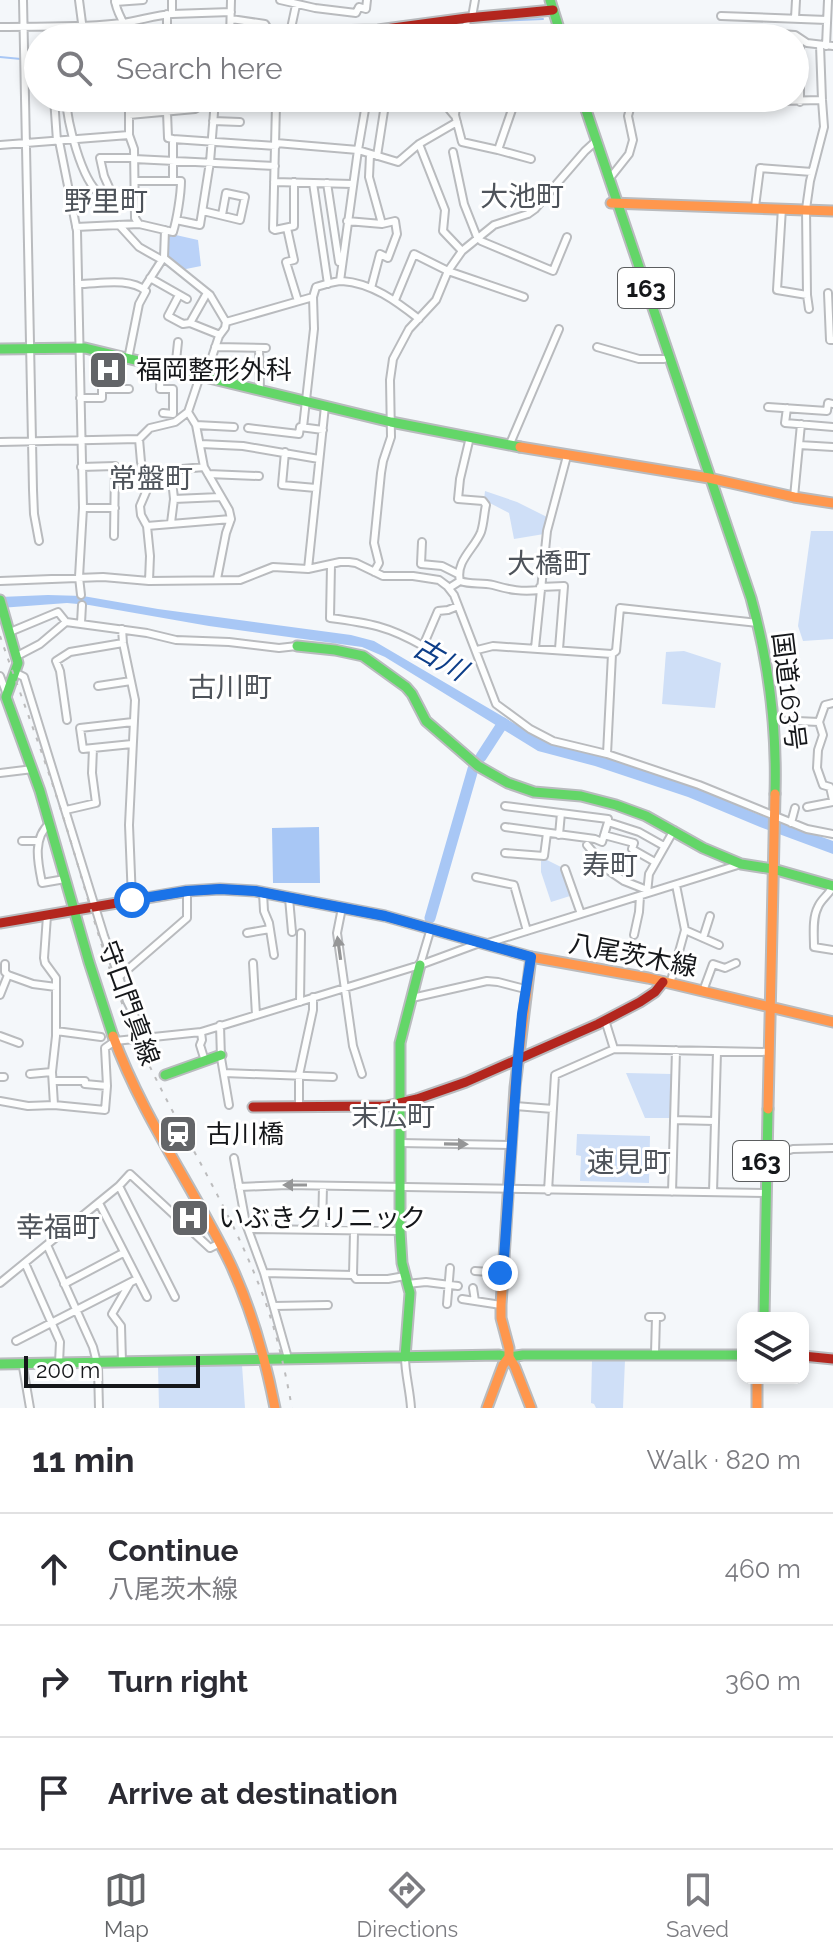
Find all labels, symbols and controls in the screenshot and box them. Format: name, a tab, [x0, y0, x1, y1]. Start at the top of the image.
search box	[24, 24, 809, 112]
icon: search	[52, 46, 96, 90]
text: Search here	[116, 51, 283, 86]
district label: 大池町	[480, 180, 564, 213]
district label: 野里町	[64, 185, 148, 218]
road number: 163	[618, 268, 674, 308]
hospital icon: 福岡整形外科	[87, 349, 129, 391]
place label: 福岡整形外科	[136, 355, 292, 385]
district label: 常盤町	[109, 462, 193, 495]
district label: 大橋町	[507, 547, 591, 580]
street label: 国道163号	[767, 630, 811, 752]
water label: 古川	[407, 631, 475, 689]
district label: 古川町	[188, 671, 272, 704]
district label: 寿町	[582, 849, 638, 882]
route start	[114, 882, 150, 918]
street label: 八尾茨木線	[566, 928, 700, 982]
one-way arrow	[332, 935, 345, 960]
street label: 守口門真線	[93, 937, 165, 1069]
district label: 末広町	[351, 1100, 435, 1133]
station icon: 古川橋	[157, 1113, 199, 1155]
place label: 古川橋	[206, 1119, 284, 1149]
one-way arrow	[444, 1138, 469, 1150]
road number: 163	[733, 1141, 789, 1181]
district label: 速見町	[587, 1146, 671, 1179]
one-way arrow	[282, 1179, 307, 1191]
hospital icon: いぶきクリニック	[169, 1197, 211, 1239]
place label: いぶきクリニック	[218, 1203, 426, 1233]
district label: 幸福町	[16, 1211, 100, 1244]
route end	[482, 1255, 518, 1291]
map controls	[737, 1312, 809, 1384]
button: layers	[737, 1312, 809, 1384]
scale bar	[24, 1352, 200, 1388]
text: 200 m	[36, 1357, 100, 1383]
text: 11 min	[32, 1440, 135, 1480]
text: Walk · 820 m	[647, 1445, 801, 1475]
text: Continue	[108, 1533, 239, 1568]
icon: ahead	[32, 1547, 76, 1591]
text: 460 m	[725, 1554, 801, 1584]
text: 八尾茨木線	[108, 1574, 238, 1604]
icon: right	[32, 1659, 76, 1703]
text: Turn right	[108, 1664, 248, 1699]
text: 360 m	[725, 1666, 801, 1696]
icon: arrive	[32, 1771, 76, 1815]
text: Arrive at destination	[108, 1776, 398, 1811]
tab: Map	[104, 1868, 149, 1942]
tab: Directions	[357, 1868, 458, 1942]
tab: Saved	[666, 1868, 729, 1942]

